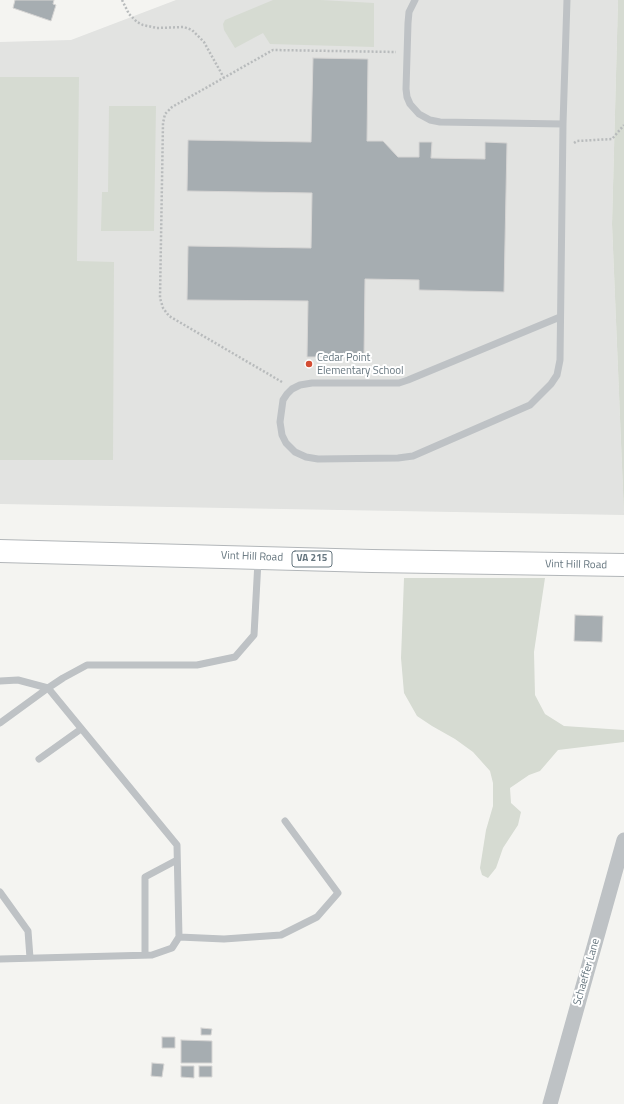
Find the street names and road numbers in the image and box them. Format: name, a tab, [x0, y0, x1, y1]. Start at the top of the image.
street label: Vint Hill Road	[221, 549, 283, 565]
road number: VA 215	[292, 551, 332, 567]
street label: Vint Hill Road	[545, 558, 607, 572]
street label: Schaeffer Lane	[571, 937, 603, 1007]

